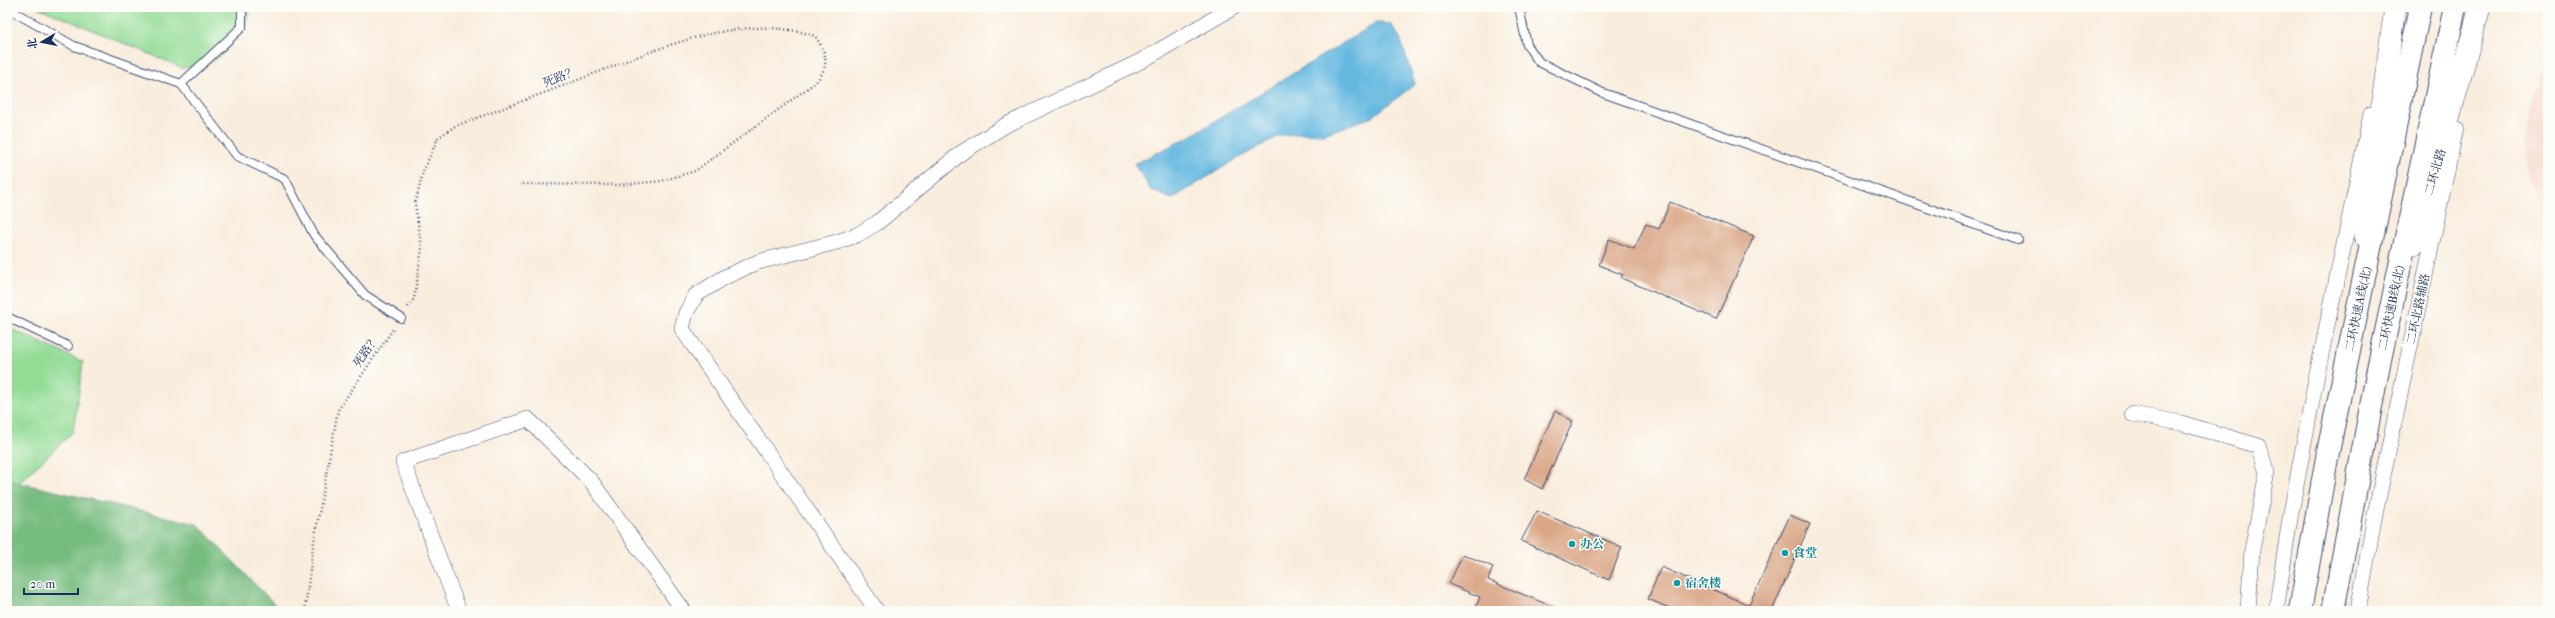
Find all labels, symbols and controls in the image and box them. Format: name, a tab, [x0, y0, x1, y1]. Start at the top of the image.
north arrow	[22, 22, 62, 62]
text: 北	[25, 37, 40, 50]
street label: 死路？	[541, 64, 579, 90]
street label: 二环北路	[2422, 147, 2448, 197]
street label: 二环快速B线(北)	[2375, 264, 2407, 352]
street label: 二环快速A线(北)	[2342, 265, 2374, 353]
street label: 二环北路辅路	[2404, 272, 2432, 346]
street label: 死路？	[350, 332, 382, 370]
place label: 办公	[1580, 537, 1604, 551]
marker: 办公	[1567, 539, 1577, 549]
place label: 食堂	[1793, 546, 1817, 560]
marker: 食堂	[1780, 548, 1790, 558]
scale bar	[24, 570, 78, 596]
place label: 宿舍楼	[1685, 576, 1721, 590]
text: 20 m	[30, 577, 55, 591]
marker: 宿舍楼	[1672, 578, 1682, 588]

